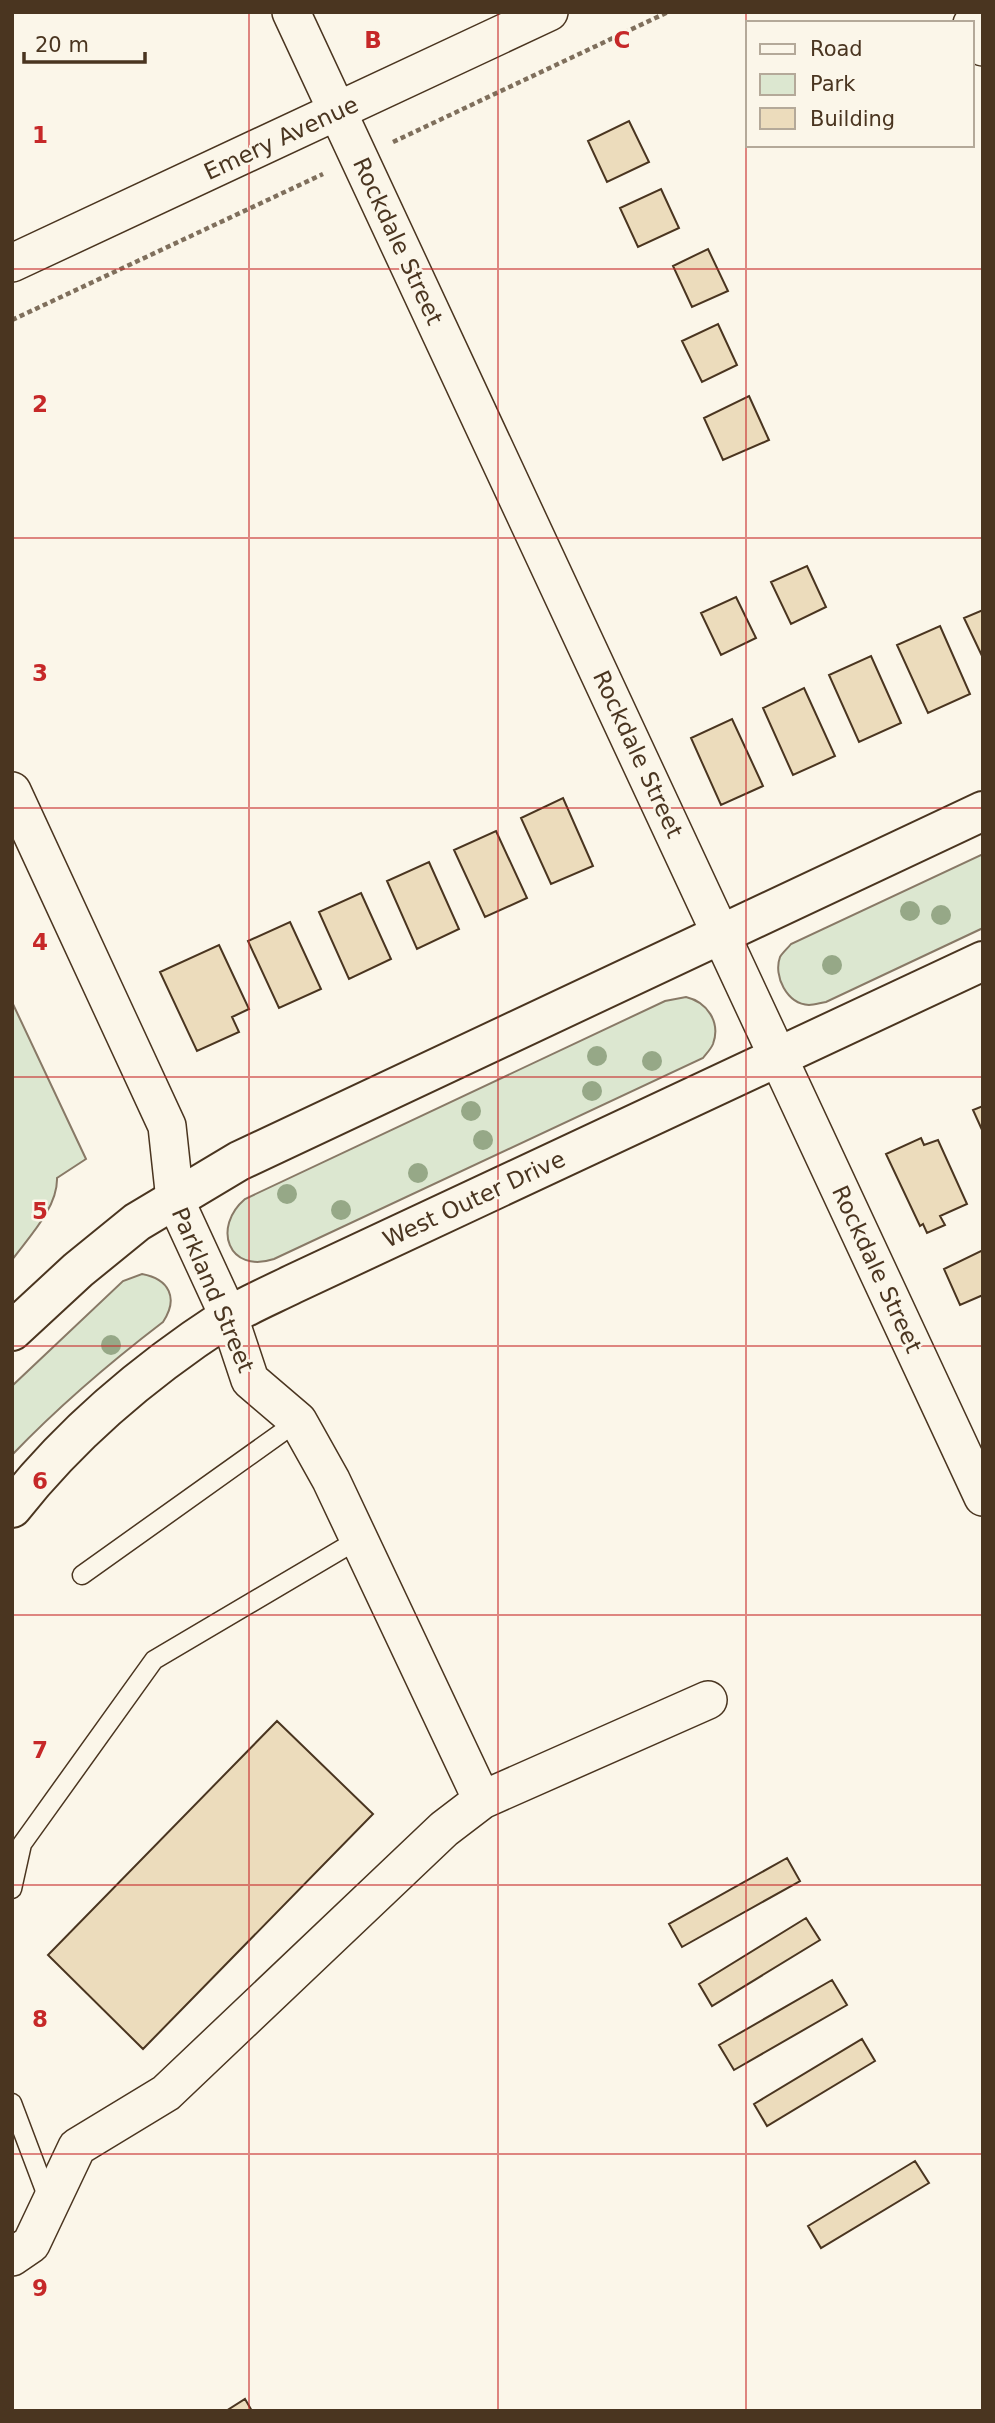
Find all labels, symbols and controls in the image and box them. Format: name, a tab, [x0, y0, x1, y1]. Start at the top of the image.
scale bar	[24, 21, 145, 65]
legend	[746, 21, 974, 147]
text: B	[364, 27, 382, 53]
text: C	[614, 27, 630, 53]
text: 20 m	[35, 33, 89, 57]
text: Road	[810, 37, 863, 61]
text: Park	[810, 72, 856, 96]
street label: Emery Avenue	[200, 91, 362, 185]
text: Building	[810, 107, 895, 131]
text: 1	[32, 122, 48, 148]
street label: Rockdale Street	[348, 153, 448, 329]
text: 2	[32, 391, 48, 417]
text: 3	[32, 660, 48, 686]
street label: Rockdale Street	[588, 666, 688, 842]
text: 4	[32, 929, 48, 955]
street label: West Outer Drive	[379, 1145, 569, 1253]
street label: Rockdale Street	[827, 1181, 927, 1357]
text: 5	[32, 1198, 48, 1224]
street label: Parkland Street	[167, 1204, 259, 1376]
text: 6	[32, 1468, 48, 1494]
text: 7	[32, 1737, 48, 1763]
text: 8	[32, 2006, 48, 2032]
text: 9	[32, 2275, 48, 2301]

